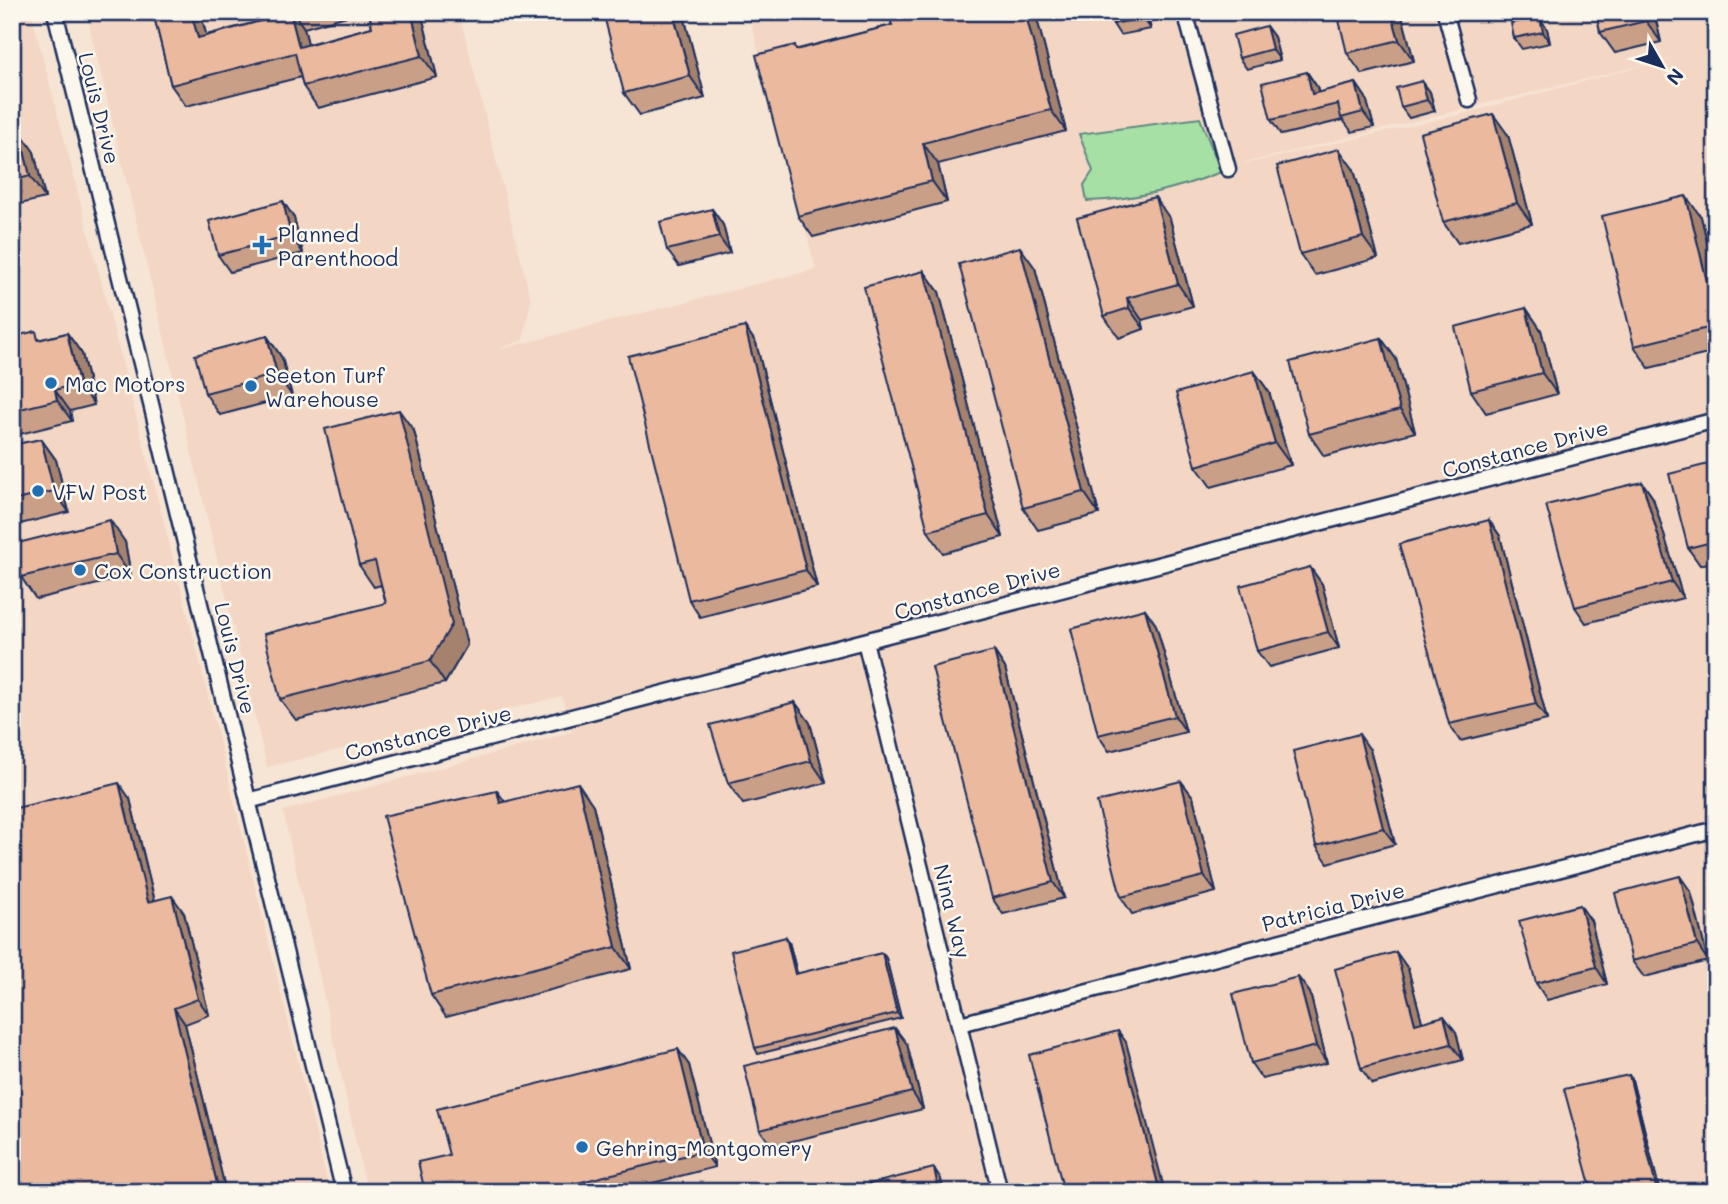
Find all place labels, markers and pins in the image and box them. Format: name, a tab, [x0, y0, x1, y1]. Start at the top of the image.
place label: Planned Parenthood	[278, 220, 398, 271]
marker: Planned Parenthood	[252, 235, 272, 255]
place label: Seeton Turf Warehouse	[265, 361, 386, 412]
place label: Mac Motors	[65, 370, 186, 397]
marker: Mac Motors	[43, 375, 59, 391]
marker: Seeton Turf Warehouse	[243, 378, 259, 394]
place label: VFW Post	[52, 478, 147, 505]
marker: VFW Post	[30, 483, 46, 499]
place label: Cox Construction	[94, 557, 272, 584]
marker: Cox Construction	[72, 562, 88, 578]
place label: Gehring-Montgomery	[596, 1134, 812, 1161]
marker: Gehring-Montgomery	[574, 1139, 590, 1155]

